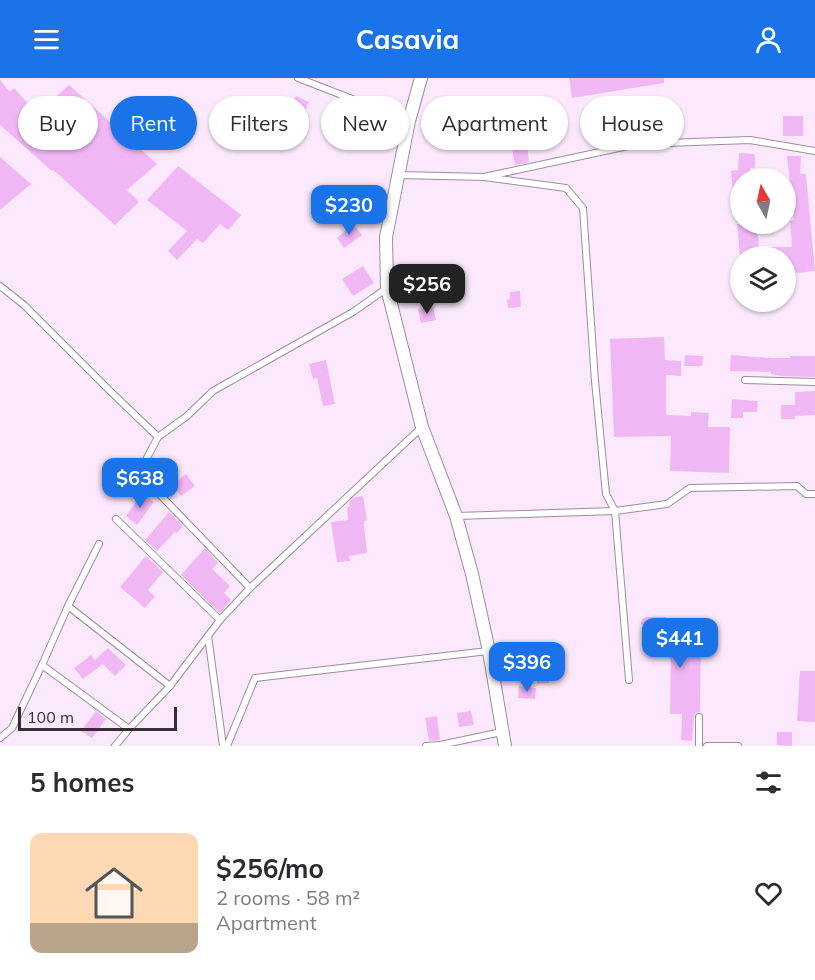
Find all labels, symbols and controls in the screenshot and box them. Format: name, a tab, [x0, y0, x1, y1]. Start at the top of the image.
text: Casavia	[356, 22, 459, 56]
icon: menu	[30, 23, 63, 56]
icon: person	[752, 23, 785, 56]
chip: Buy	[18, 96, 98, 150]
chip: Rent	[110, 96, 197, 150]
chip: Filters	[209, 96, 309, 150]
chip: New	[321, 96, 409, 150]
chip: Apartment	[421, 96, 568, 150]
chip: House	[580, 96, 684, 150]
north arrow	[730, 168, 796, 234]
map controls	[730, 168, 796, 312]
pin: $230	[313, 185, 385, 236]
text: $230	[325, 192, 373, 217]
button: layers	[730, 246, 796, 312]
pin: $256	[391, 264, 463, 315]
text: $256	[403, 271, 451, 296]
pin: $638	[104, 458, 176, 509]
text: $638	[116, 465, 164, 490]
pin: $441	[644, 618, 716, 669]
text: $441	[656, 625, 704, 650]
pin: $396	[491, 642, 563, 693]
text: $396	[503, 649, 551, 674]
scale bar	[18, 704, 177, 732]
text: 100 m	[27, 707, 74, 727]
text: 5 homes	[30, 766, 134, 799]
icon: filters	[752, 766, 785, 799]
text: $256/mo	[216, 852, 324, 885]
icon: home	[78, 857, 150, 929]
icon: heart	[752, 877, 785, 910]
text: 2 rooms · 58 m²	[216, 885, 360, 910]
text: Apartment	[216, 910, 317, 935]

